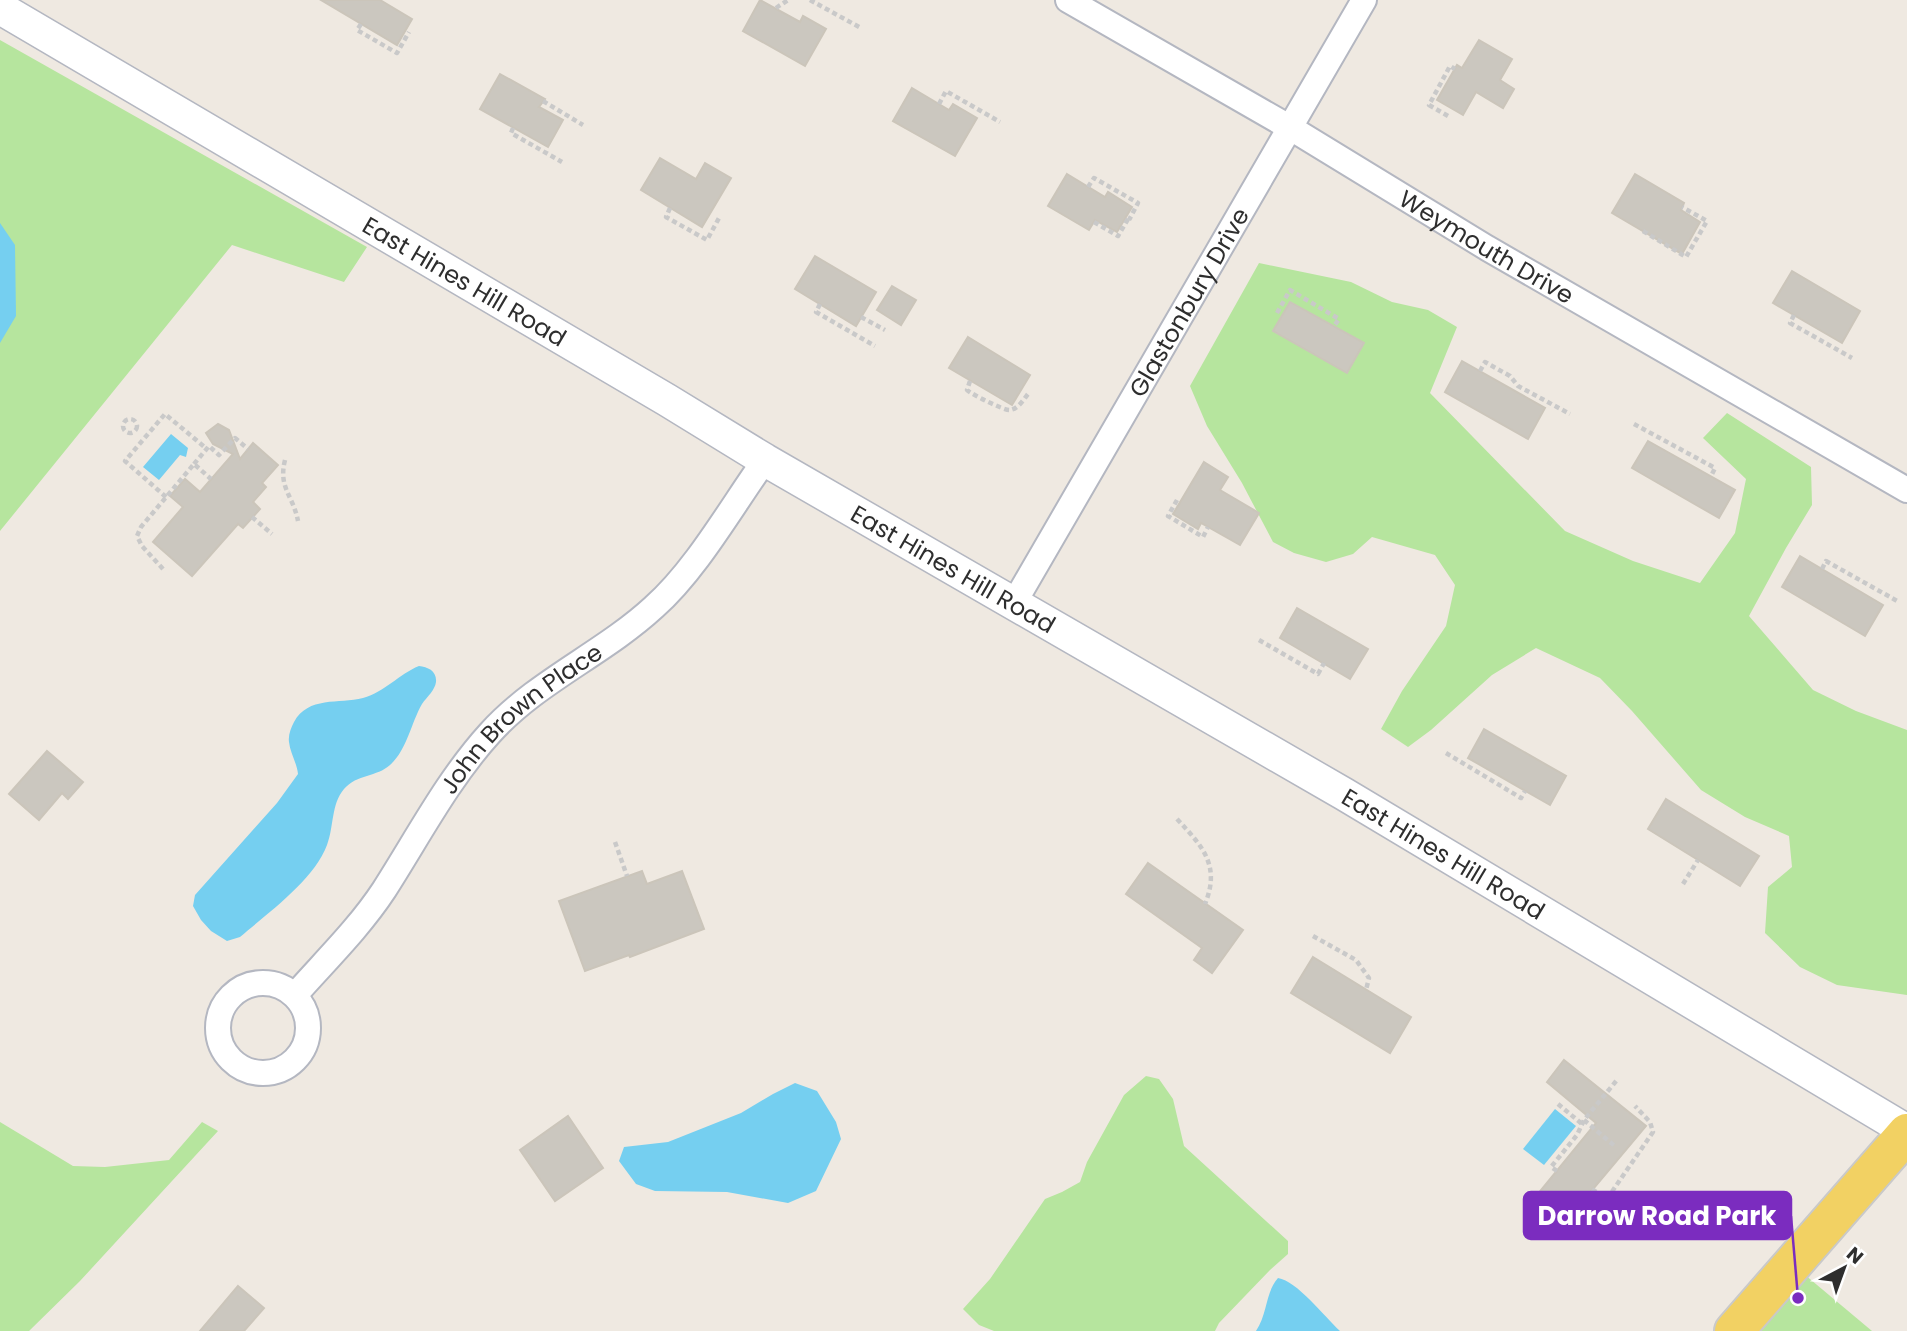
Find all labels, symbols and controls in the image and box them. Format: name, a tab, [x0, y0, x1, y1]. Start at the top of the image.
street label: Weymouth Drive	[1393, 182, 1580, 311]
street label: Glastonbury Drive	[1121, 201, 1257, 403]
street label: East Hines Hill Road	[357, 208, 573, 354]
street label: East Hines Hill Road	[845, 497, 1062, 641]
street label: John Brown Place	[432, 635, 608, 800]
street label: East Hines Hill Road	[1336, 780, 1551, 927]
callout: Darrow Road Park	[1524, 1192, 1791, 1239]
text: Darrow Road Park	[1538, 1198, 1776, 1234]
north arrow	[1809, 1233, 1879, 1303]
text: N	[1841, 1241, 1869, 1270]

